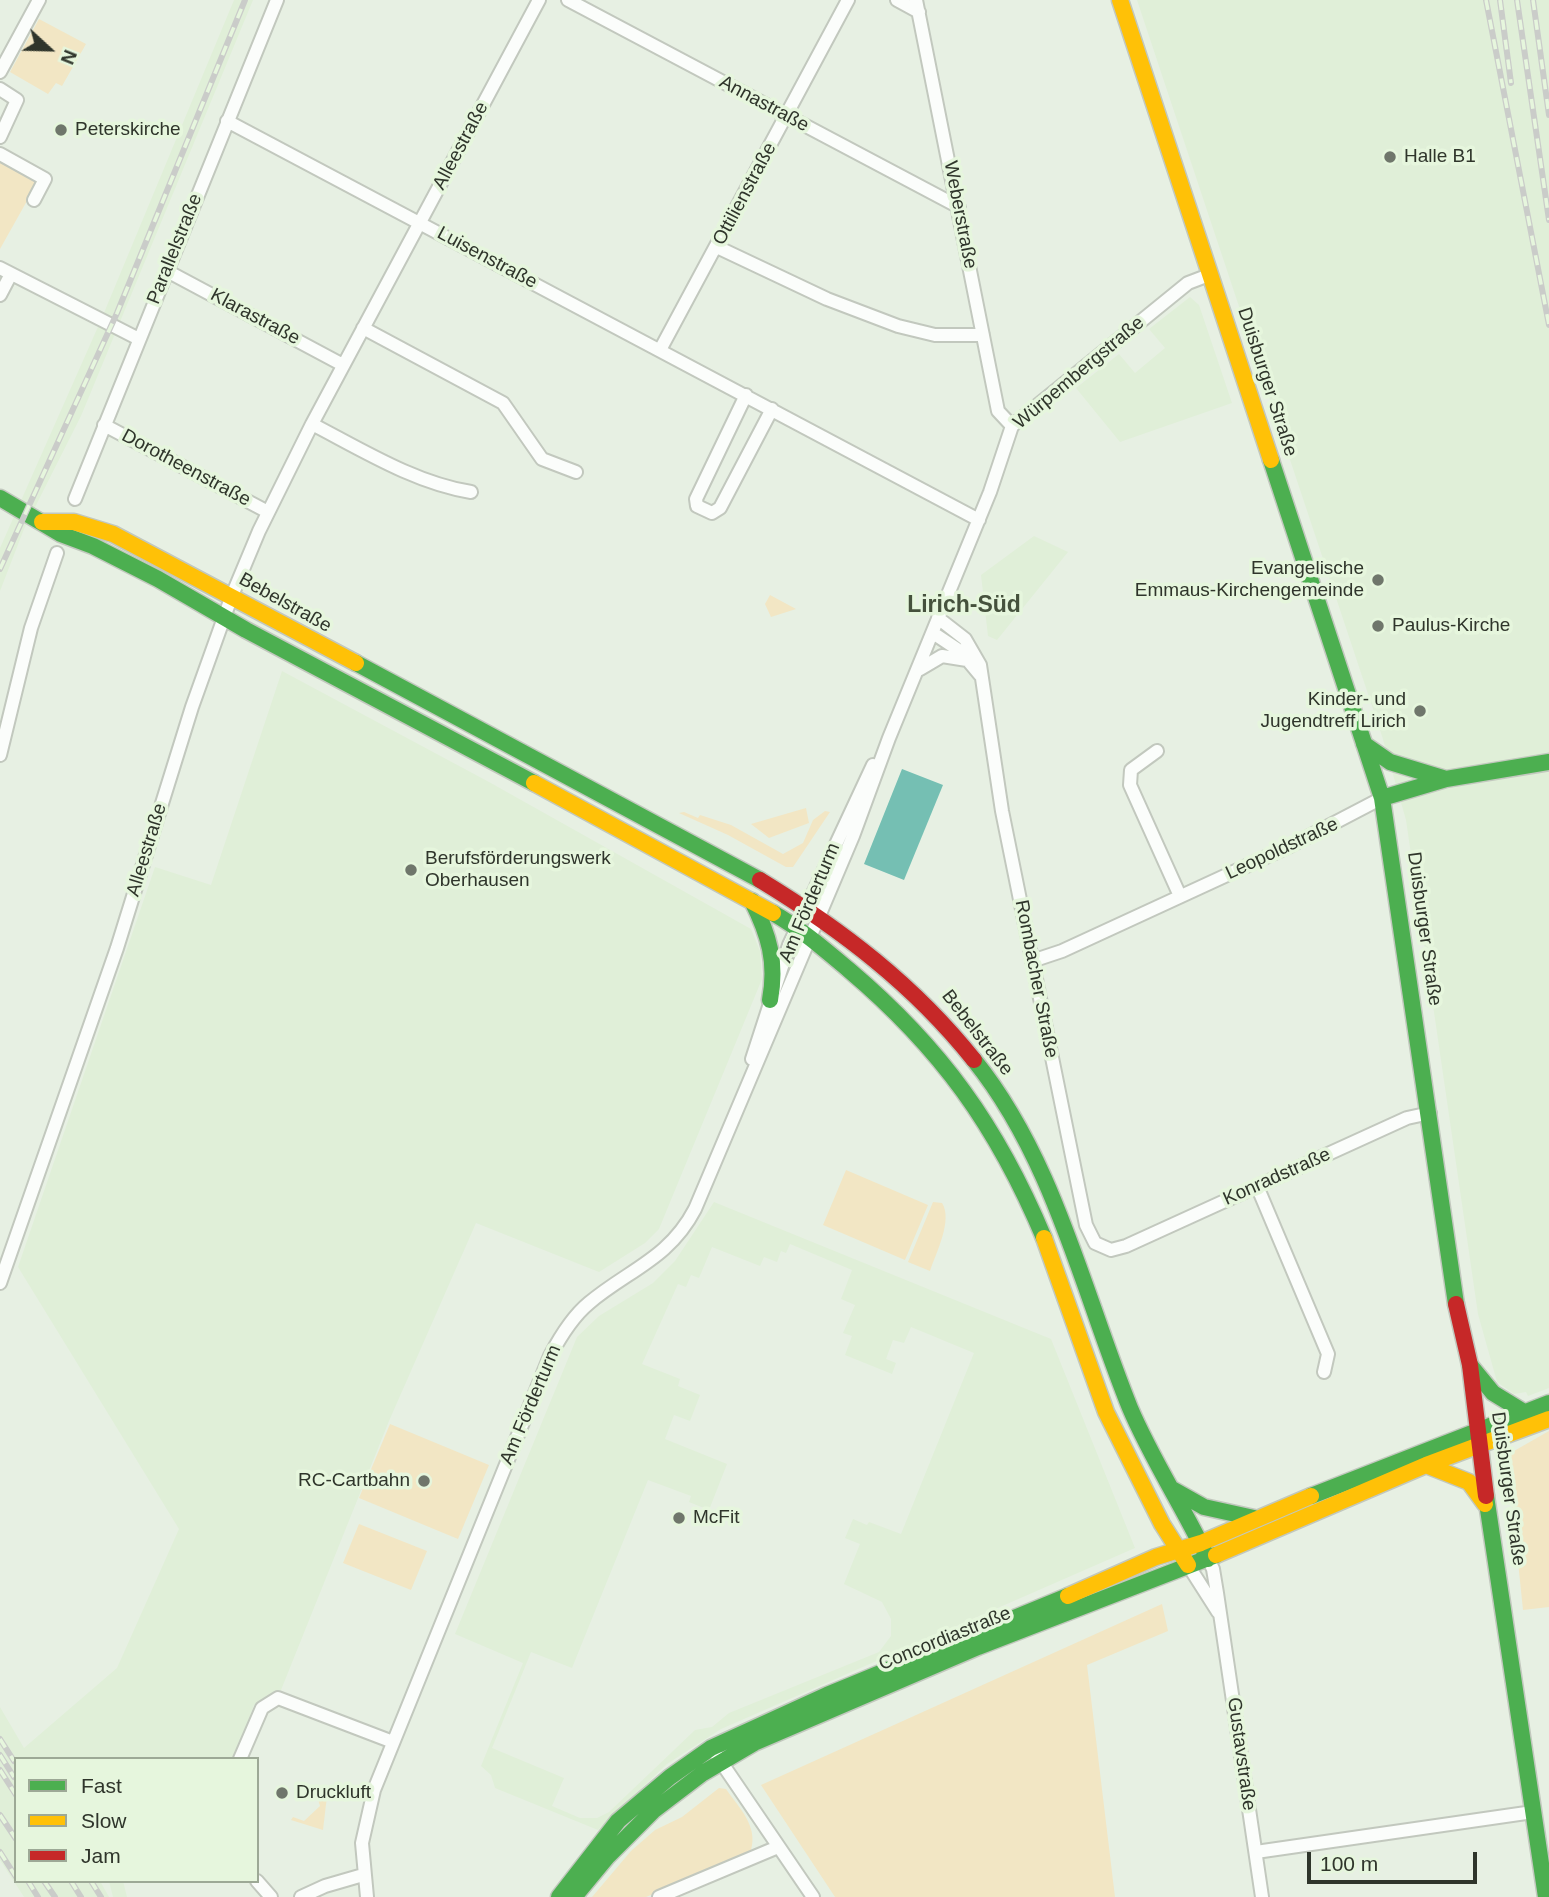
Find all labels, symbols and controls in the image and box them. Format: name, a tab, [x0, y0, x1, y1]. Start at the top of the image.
north arrow	[14, 14, 84, 84]
text: N	[57, 47, 81, 67]
street label: Annastraße	[715, 71, 813, 137]
street label: Alleestraße	[428, 98, 494, 194]
place label: Peterskirche	[75, 119, 181, 141]
marker: Peterskirche	[53, 122, 69, 138]
street label: Ottilienstraße	[708, 139, 782, 249]
place label: Halle B1	[1404, 146, 1476, 168]
marker: Halle B1	[1382, 149, 1398, 165]
street label: Weberstraße	[938, 159, 982, 271]
street label: Parallelstraße	[142, 190, 208, 308]
street label: Luisenstraße	[433, 222, 541, 294]
street label: Klarastraße	[206, 284, 304, 350]
street label: Duisburger Straße	[1232, 305, 1302, 459]
street label: Würpembergstraße	[1009, 312, 1149, 434]
street label: Dorotheenstraße	[118, 424, 254, 512]
place label: Evangelische Emmaus-Kirchengemeinde	[1135, 558, 1364, 602]
street label: Bebelstraße	[235, 568, 335, 638]
marker: Evangelische Emmaus-Kirchengemeinde	[1370, 572, 1386, 588]
district label: Lirich-Süd	[907, 592, 1021, 620]
place label: Paulus-Kirche	[1392, 615, 1510, 637]
marker: Paulus-Kirche	[1370, 618, 1386, 634]
place label: Kinder- und Jugendtreff Lirich	[1261, 689, 1406, 733]
marker: Kinder- und Jugendtreff Lirich	[1412, 703, 1428, 719]
street label: Alleestraße	[122, 801, 172, 899]
street label: Leopoldstraße	[1222, 813, 1342, 885]
street label: Am Förderturm	[775, 840, 845, 966]
place label: Berufsförderungswerk Oberhausen	[425, 848, 611, 892]
street label: Duisburger Straße	[1402, 851, 1446, 1007]
marker: Berufsförderungswerk Oberhausen	[403, 862, 419, 878]
street label: Rombacher Straße	[1009, 898, 1063, 1060]
street label: Bebelstraße	[936, 986, 1018, 1080]
street label: Konradstraße	[1220, 1143, 1334, 1211]
street label: Am Förderturm	[496, 1342, 566, 1468]
street label: Duisburger Straße	[1486, 1411, 1530, 1567]
place label: RC-Cartbahn	[298, 1470, 410, 1492]
marker: RC-Cartbahn	[416, 1473, 432, 1489]
place label: McFit	[693, 1507, 739, 1529]
marker: McFit	[671, 1510, 687, 1526]
street label: Concordiastraße	[876, 1602, 1014, 1676]
street label: Gustavstraße	[1222, 1696, 1260, 1812]
legend	[14, 1757, 259, 1883]
text: Fast	[81, 1774, 122, 1797]
place label: Druckluft	[296, 1782, 371, 1804]
marker: Druckluft	[274, 1785, 290, 1801]
text: Slow	[81, 1809, 127, 1832]
scale bar	[1311, 1838, 1481, 1882]
text: Jam	[81, 1844, 121, 1867]
text: 100 m	[1320, 1852, 1378, 1875]

